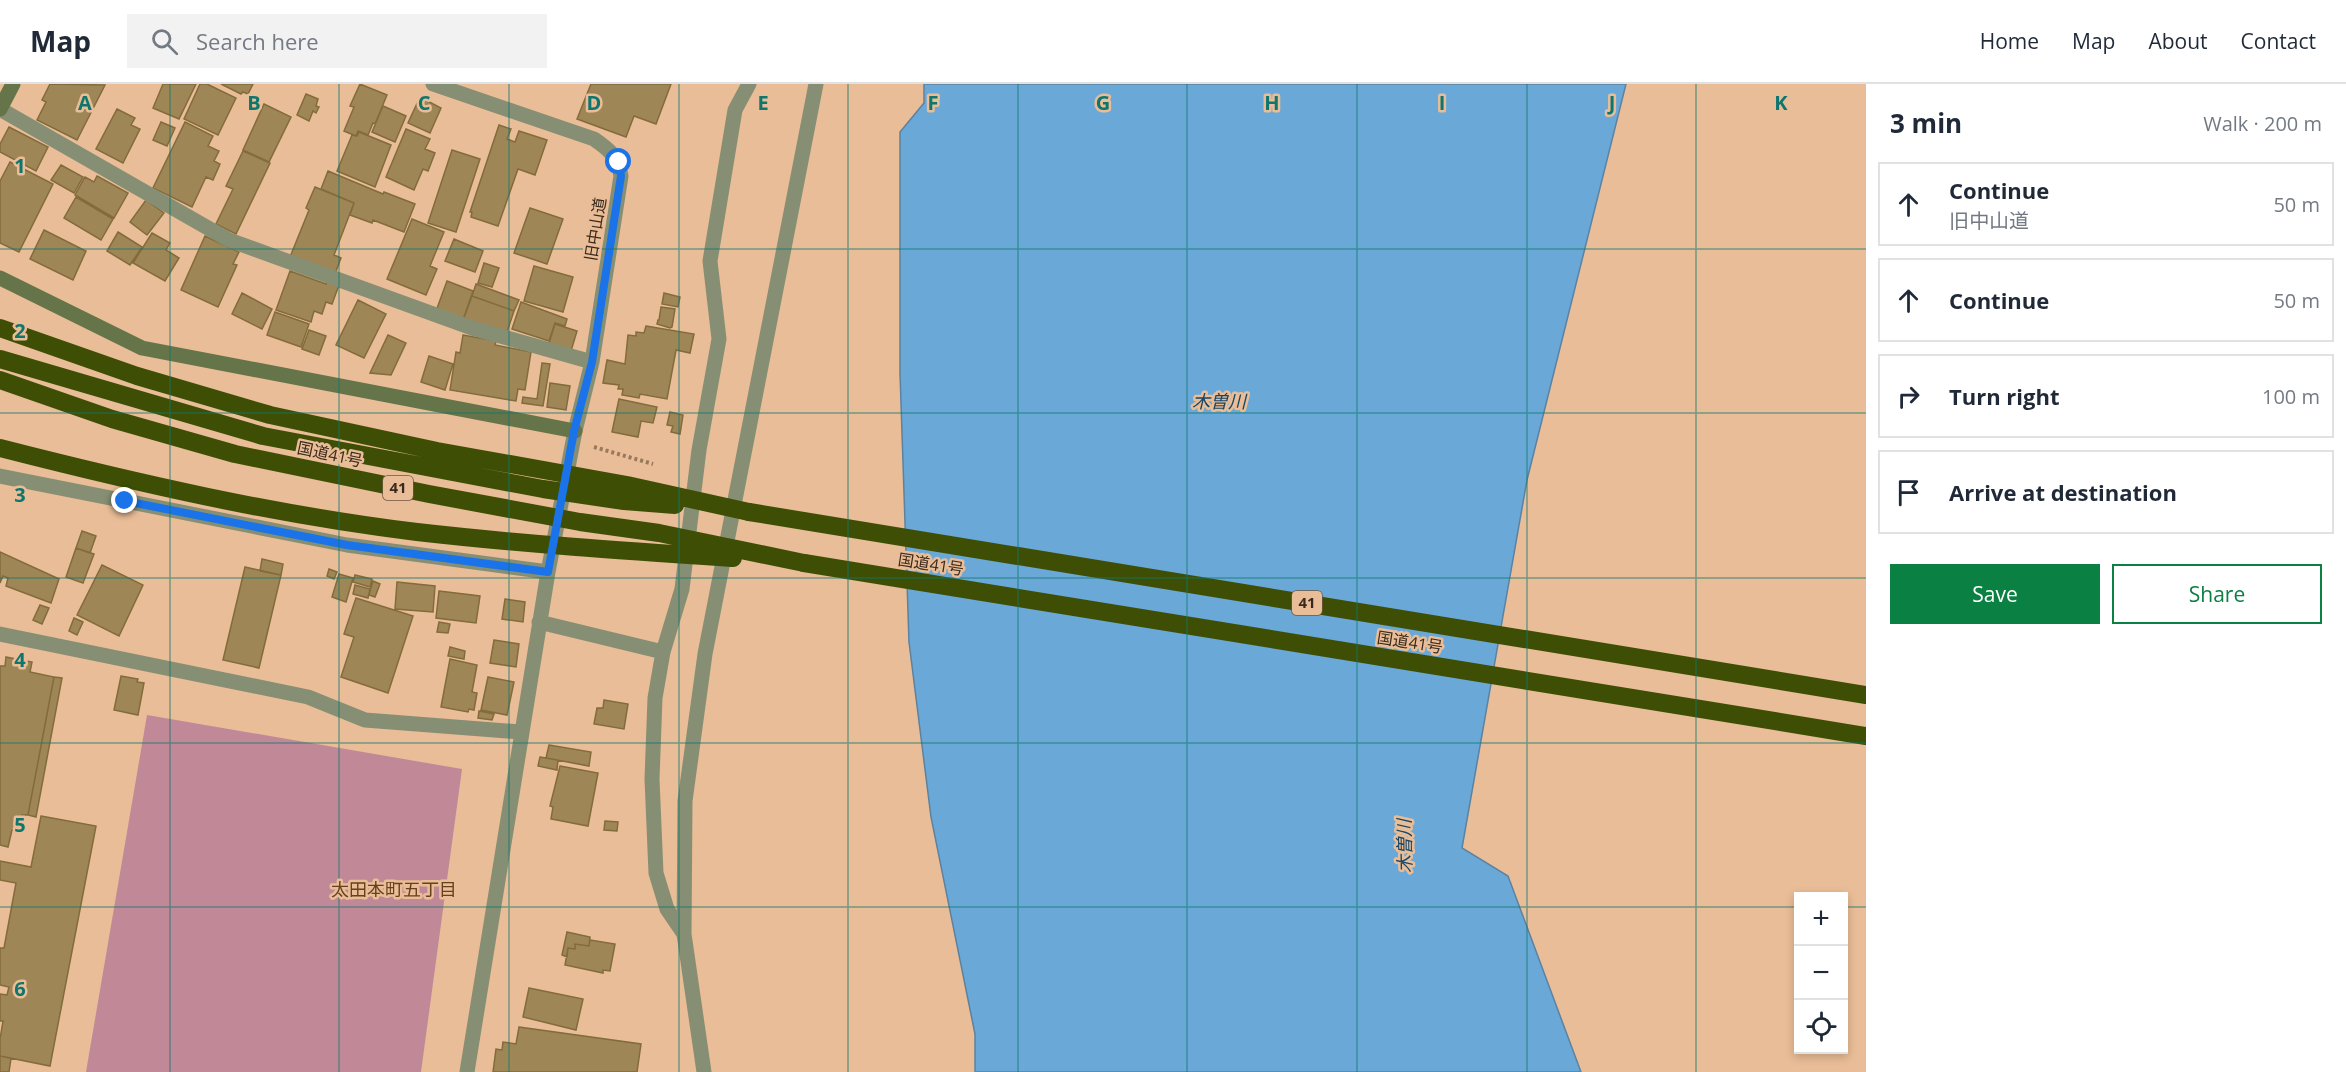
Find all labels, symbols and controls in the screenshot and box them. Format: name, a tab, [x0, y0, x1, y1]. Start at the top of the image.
search box	[127, 14, 547, 68]
text: Map	[30, 22, 91, 60]
icon: search	[148, 25, 181, 58]
text: Search here	[196, 26, 319, 56]
text: Home	[1980, 27, 2039, 55]
text: Map	[2072, 27, 2115, 55]
text: About	[2148, 27, 2208, 55]
text: Contact	[2241, 27, 2316, 55]
text: A	[78, 89, 92, 116]
text: B	[247, 89, 261, 116]
text: C	[418, 89, 431, 116]
text: D	[587, 89, 601, 116]
text: E	[757, 89, 769, 116]
text: F	[928, 89, 938, 116]
text: G	[1096, 89, 1110, 116]
text: H	[1264, 89, 1280, 116]
text: I	[1439, 89, 1445, 116]
text: J	[1607, 89, 1615, 116]
text: K	[1774, 89, 1788, 116]
text: 3 min	[1890, 105, 1962, 141]
text: Walk · 200 m	[2203, 110, 2322, 137]
route start	[605, 148, 631, 174]
text: 1	[14, 152, 26, 179]
text: Continue	[1949, 175, 2049, 205]
icon: ahead	[1892, 188, 1925, 221]
text: 50 m	[2273, 191, 2320, 218]
street label: 旧中山道	[579, 196, 611, 262]
text: 旧中山道	[1949, 207, 2029, 234]
icon: ahead	[1892, 284, 1925, 317]
text: Continue	[1949, 285, 2049, 315]
text: 50 m	[2273, 287, 2320, 314]
text: 2	[14, 317, 26, 344]
icon: right	[1892, 380, 1925, 413]
text: Turn right	[1949, 381, 2060, 411]
text: 100 m	[2262, 383, 2320, 410]
water label: 木曽川	[1192, 389, 1248, 413]
street label: 国道41号	[295, 436, 365, 472]
road number: 41	[383, 476, 413, 500]
icon: arrive	[1892, 476, 1925, 509]
text: Arrive at destination	[1949, 477, 2177, 507]
text: 3	[14, 481, 26, 508]
route end	[111, 487, 137, 513]
street label: 国道41号	[897, 548, 965, 580]
button: Save	[1890, 564, 2100, 624]
button: Share	[2112, 564, 2322, 624]
road number: 41	[1292, 591, 1322, 615]
street label: 国道41号	[1376, 626, 1444, 658]
text: 4	[14, 646, 26, 673]
text: 5	[14, 811, 26, 838]
water label: 木曽川	[1391, 817, 1416, 873]
district label: 太田本町五丁目	[331, 877, 457, 901]
map controls	[1794, 892, 1848, 1054]
button: +	[1794, 892, 1848, 946]
button: −	[1794, 946, 1848, 1000]
text: 6	[14, 975, 26, 1002]
button: locate	[1794, 1000, 1848, 1054]

